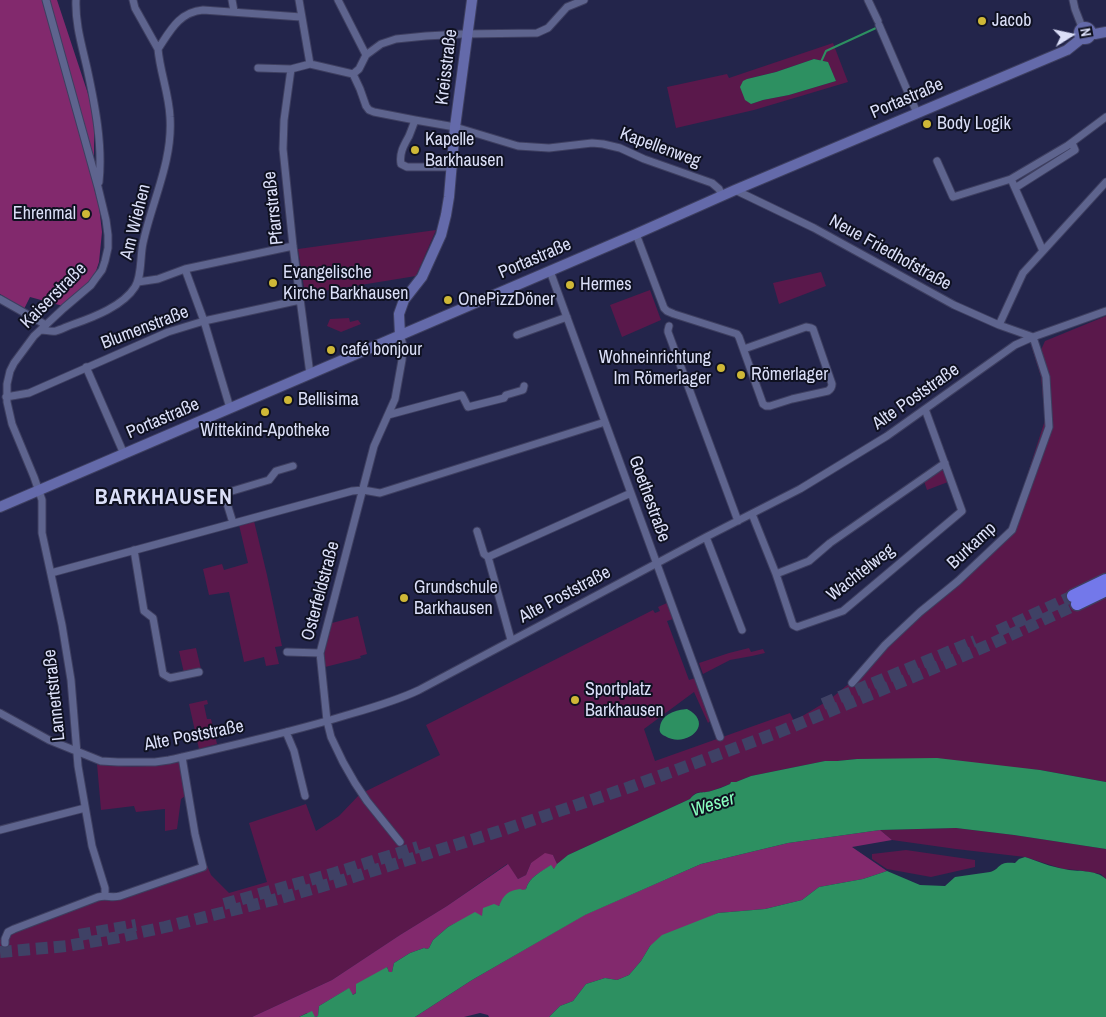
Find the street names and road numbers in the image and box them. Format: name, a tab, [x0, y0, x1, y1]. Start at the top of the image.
street label: Kreisstraße	[432, 28, 462, 106]
street label: Portastraße	[867, 74, 947, 124]
street label: Kapellenweg	[617, 123, 703, 173]
street label: Pfarrstraße	[259, 170, 289, 246]
street label: Am Wiehen	[116, 182, 156, 262]
street label: Neue Friedhofstraße	[825, 211, 955, 295]
street label: Portastraße	[495, 234, 575, 284]
street label: Kaiserstraße	[16, 258, 92, 334]
street label: Blumenstraße	[98, 301, 192, 355]
street label: Alte Poststraße	[868, 359, 964, 435]
street label: Portastraße	[123, 394, 203, 444]
street label: Goethestraße	[623, 453, 675, 545]
street label: Burkamp	[943, 518, 1001, 574]
street label: Osterfeldstraße	[297, 539, 345, 643]
street label: Wachtelweg	[823, 540, 899, 606]
street label: Alte Poststraße	[515, 562, 615, 628]
street label: Lannertstraße	[39, 648, 71, 742]
street label: Alte Poststraße	[142, 716, 246, 756]

